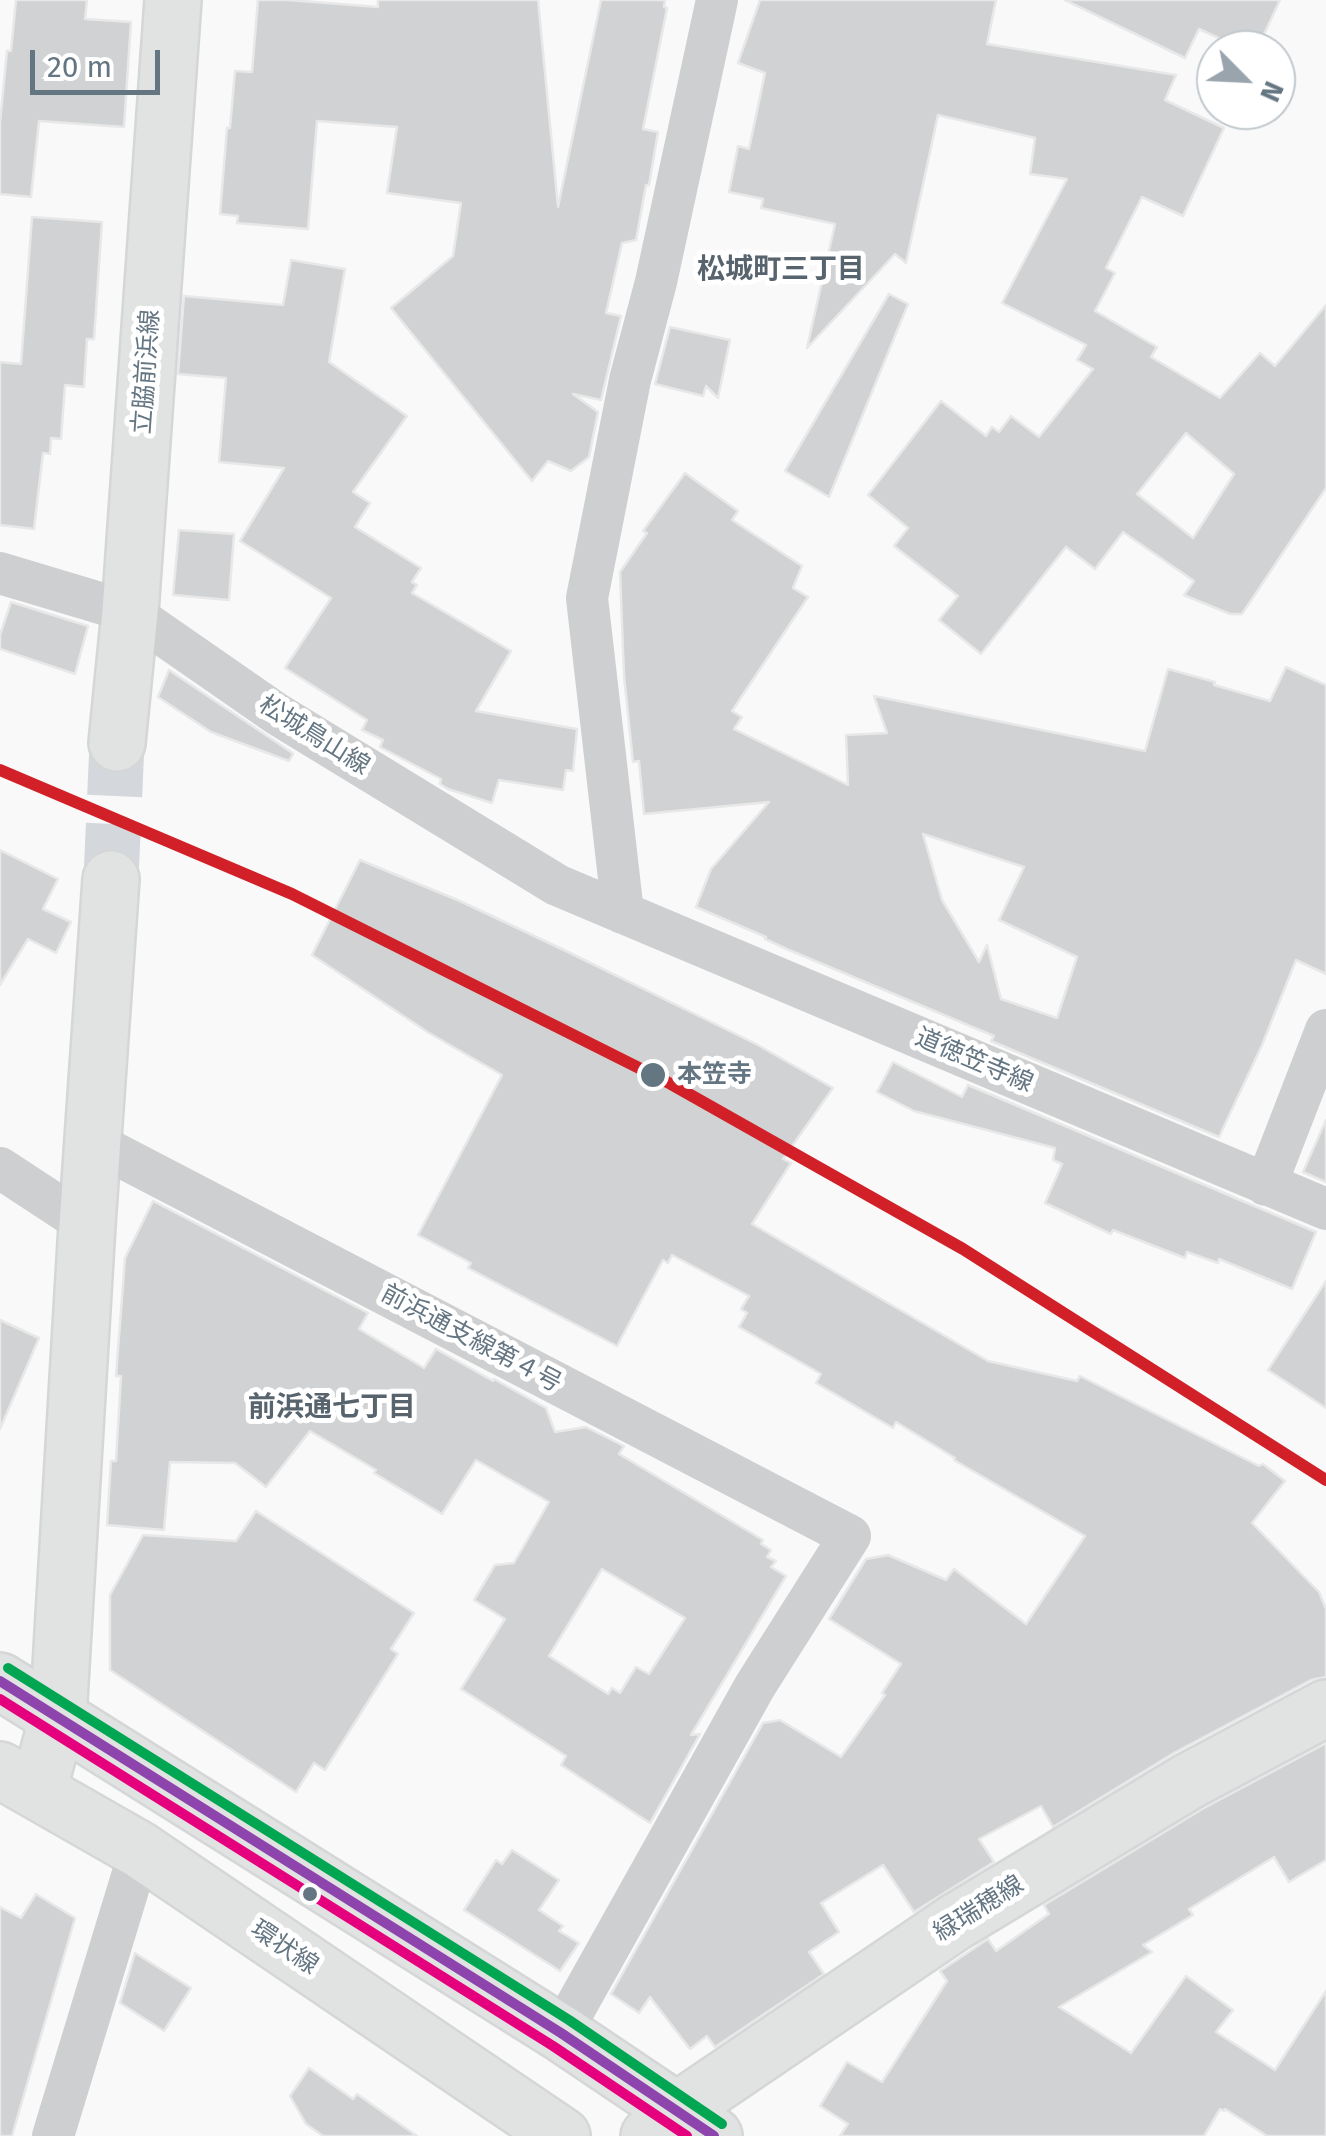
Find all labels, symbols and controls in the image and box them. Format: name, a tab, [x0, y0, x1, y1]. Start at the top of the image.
scale bar	[35, 30, 165, 92]
north arrow	[1196, 30, 1296, 130]
text: 20 m	[47, 49, 112, 85]
text: N	[1253, 76, 1291, 107]
district label: 松城町三丁目	[697, 253, 865, 287]
street label: 立脇前浜線	[128, 309, 166, 435]
street label: 松城鳥山線	[253, 690, 375, 782]
street label: 道徳笠寺線	[911, 1023, 1037, 1099]
marker: 本笠寺	[638, 1060, 668, 1090]
place label: 本笠寺	[677, 1060, 752, 1090]
street label: 前浜通支線第４号	[376, 1279, 566, 1399]
district label: 前浜通七丁目	[248, 1391, 416, 1425]
street label: 緑瑞穂線	[929, 1870, 1029, 1948]
unlabelled marker	[300, 1884, 320, 1904]
street label: 環状線	[245, 1915, 323, 1981]

